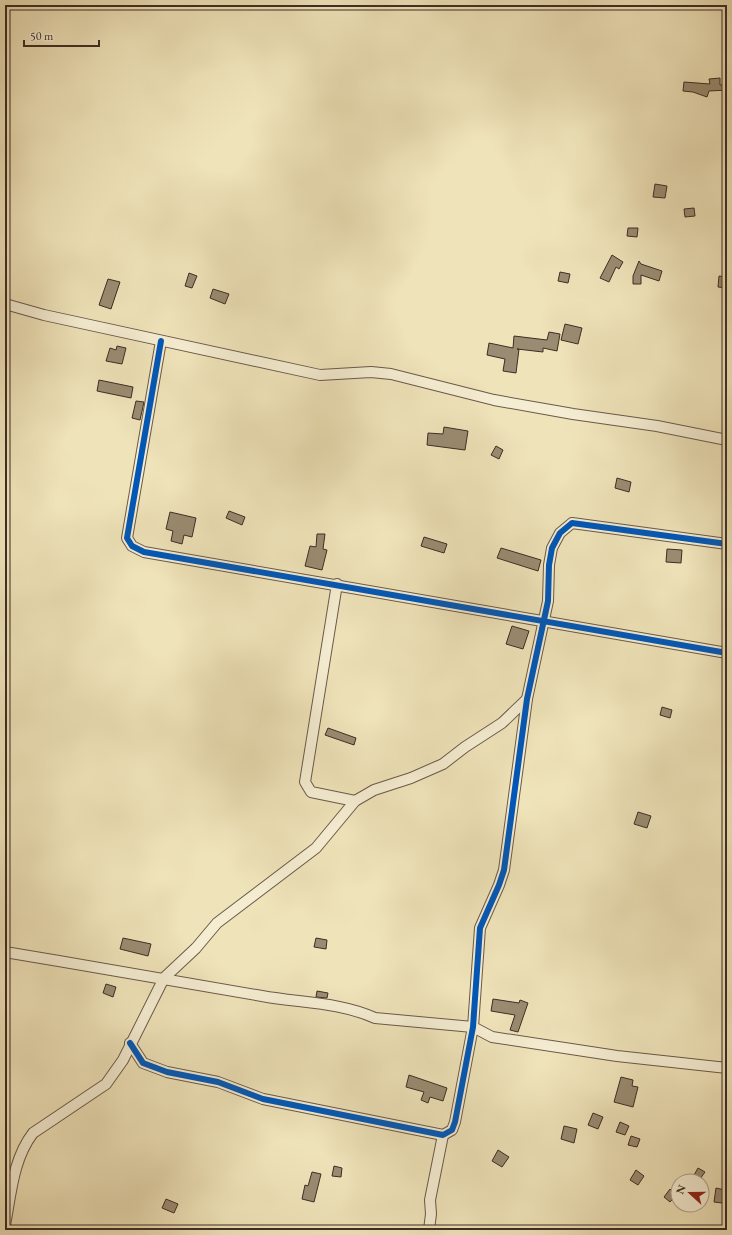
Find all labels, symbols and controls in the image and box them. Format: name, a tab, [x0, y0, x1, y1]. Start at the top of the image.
scale bar	[24, 22, 99, 48]
text: 50 m	[30, 28, 54, 44]
north arrow	[670, 1173, 710, 1213]
text: N	[673, 1183, 689, 1196]

